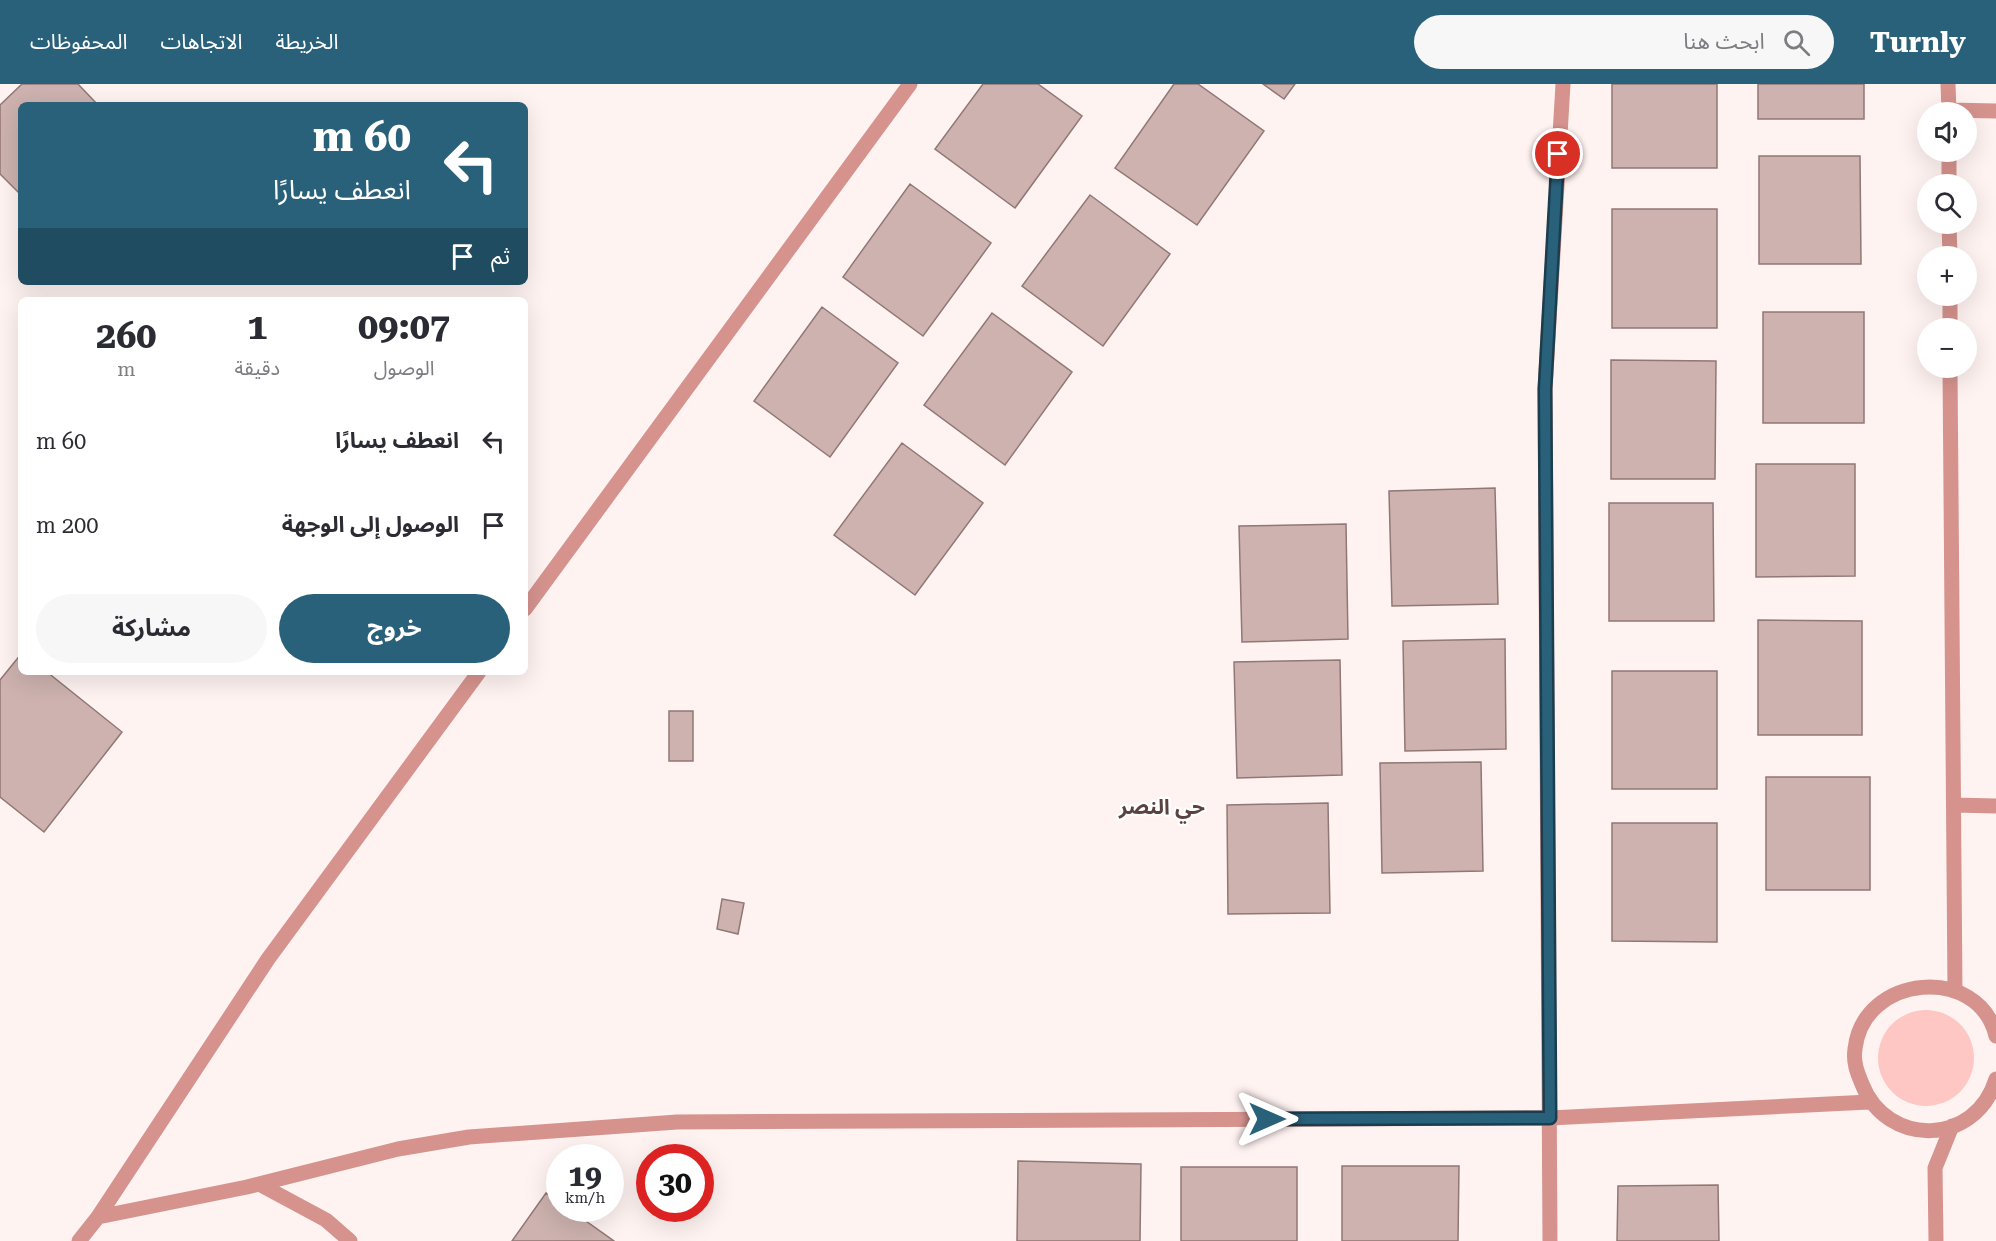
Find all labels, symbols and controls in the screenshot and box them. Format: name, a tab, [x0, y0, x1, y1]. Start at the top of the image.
search box	[1414, 15, 1834, 69]
icon: search	[1780, 26, 1813, 59]
text: Turnly	[1870, 26, 1966, 59]
text: ابحث هنا	[1683, 29, 1765, 54]
text: المحفوظات	[30, 30, 127, 54]
text: الاتجاهات	[160, 30, 242, 54]
text: الخريطة	[275, 30, 338, 54]
map controls	[1917, 102, 1977, 378]
button: sound	[1917, 102, 1977, 162]
text: 60 m	[313, 112, 411, 161]
icon: left	[432, 126, 510, 204]
pin	[1532, 128, 1583, 179]
icon: arrive	[1541, 137, 1574, 170]
text: انعطف يسارًا	[273, 174, 411, 206]
button: search	[1917, 174, 1977, 234]
icon: arrive	[446, 240, 479, 273]
text: ثم	[491, 244, 510, 269]
button: +	[1917, 246, 1977, 306]
text: 1	[247, 306, 267, 348]
text: 09:07	[358, 306, 450, 348]
text: 260	[96, 315, 157, 357]
button: −	[1917, 318, 1977, 378]
text: دقيقة	[235, 356, 280, 380]
text: الوصول	[374, 356, 434, 380]
text: m	[117, 357, 135, 381]
icon: left	[477, 425, 510, 458]
text: انعطف يسارًا	[335, 428, 459, 453]
text: 60 m	[36, 429, 86, 454]
icon: arrive	[477, 509, 510, 542]
text: الوصول إلى الوجهة	[282, 512, 459, 537]
text: 200 m	[36, 513, 99, 538]
button: مشاركة	[36, 594, 267, 663]
button: خروج	[279, 594, 510, 663]
district label: حي النصر	[1118, 795, 1205, 824]
position arrow	[1235, 1087, 1299, 1151]
speed limit sign: 30	[636, 1144, 714, 1222]
text: 19	[568, 1158, 602, 1193]
text: km/h	[565, 1189, 605, 1207]

